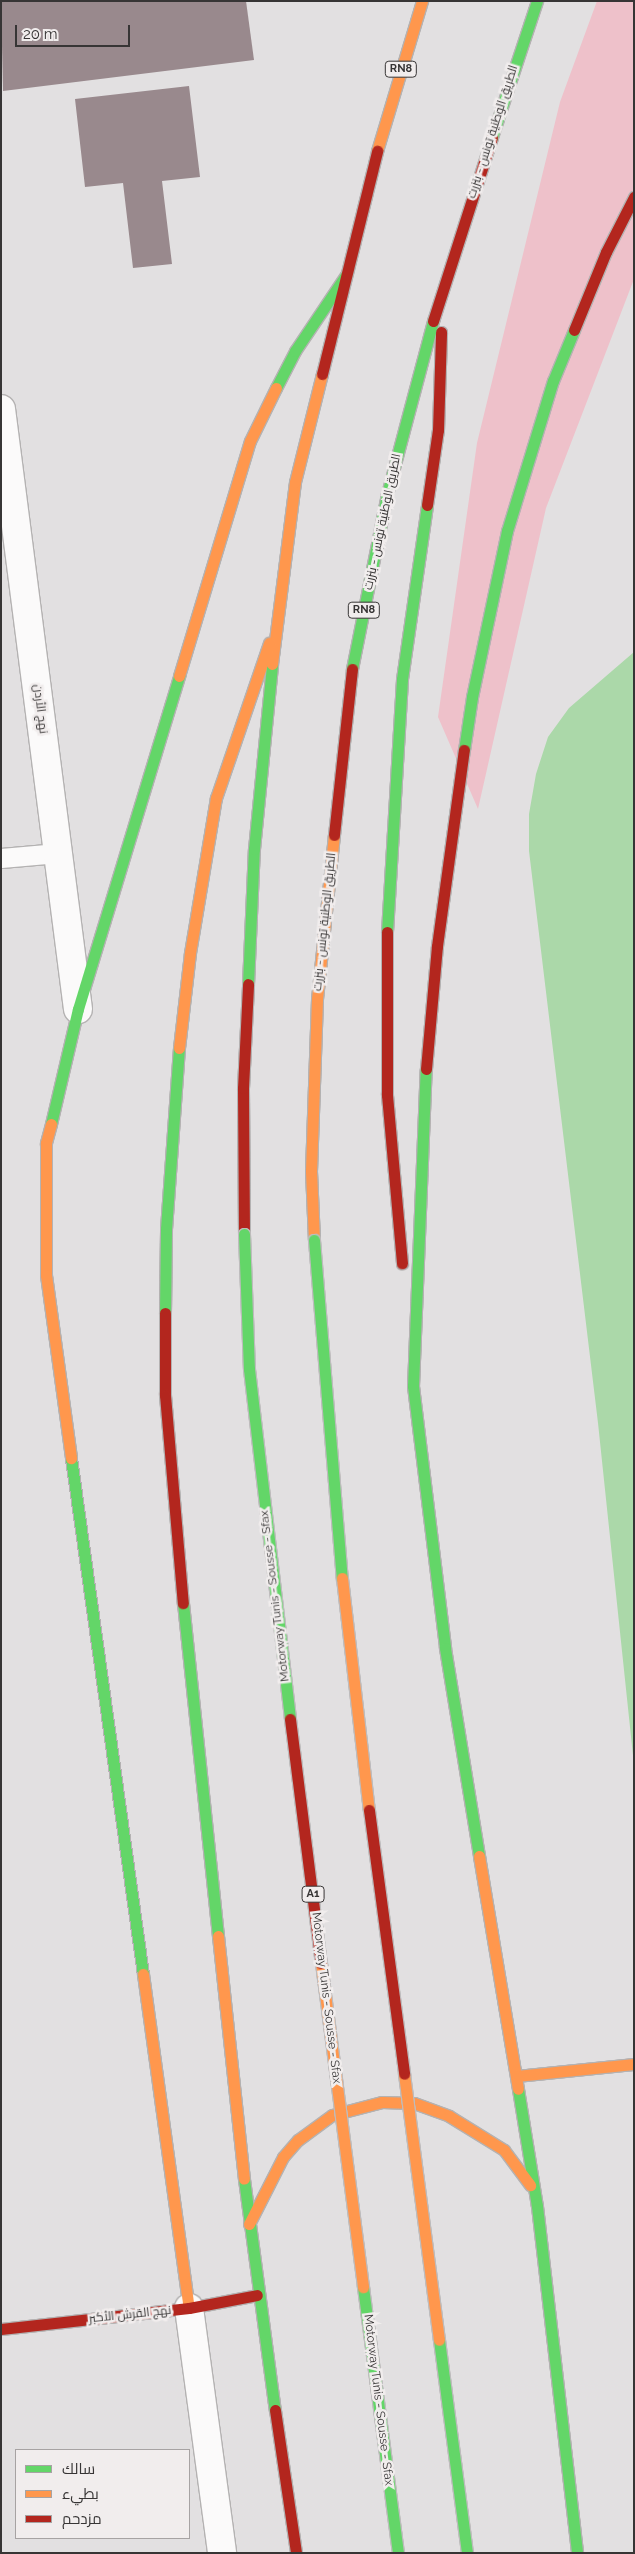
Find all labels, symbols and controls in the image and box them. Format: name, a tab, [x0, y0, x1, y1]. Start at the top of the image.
scale bar	[18, 15, 132, 47]
text: 20 m	[23, 25, 58, 43]
road number: RN8	[385, 61, 417, 78]
street label: الطريق الوطنية تونس - بنزرت	[465, 64, 521, 200]
street label: الطريق الوطنية تونس - بنزرت	[362, 453, 404, 591]
road number: RN8	[348, 602, 380, 618]
street label: نهج الأردن	[30, 683, 50, 735]
street label: الطريق الوطنية تونس - بنزرت	[311, 852, 339, 992]
street label: Motorway Tunis - Sousse - Sfax	[257, 1509, 293, 1683]
road number: A1	[300, 1886, 326, 1902]
street label: Motorway Tunis - Sousse - Sfax	[308, 1911, 344, 2085]
street label: نهج القرش الأكبر	[88, 2304, 172, 2326]
street label: Motorway Tunis - Sousse - Sfax	[360, 2313, 396, 2487]
legend	[15, 2449, 190, 2539]
text: سالك	[62, 2460, 95, 2478]
text: بطيء	[62, 2485, 99, 2503]
text: مزدحم	[62, 2510, 102, 2528]

